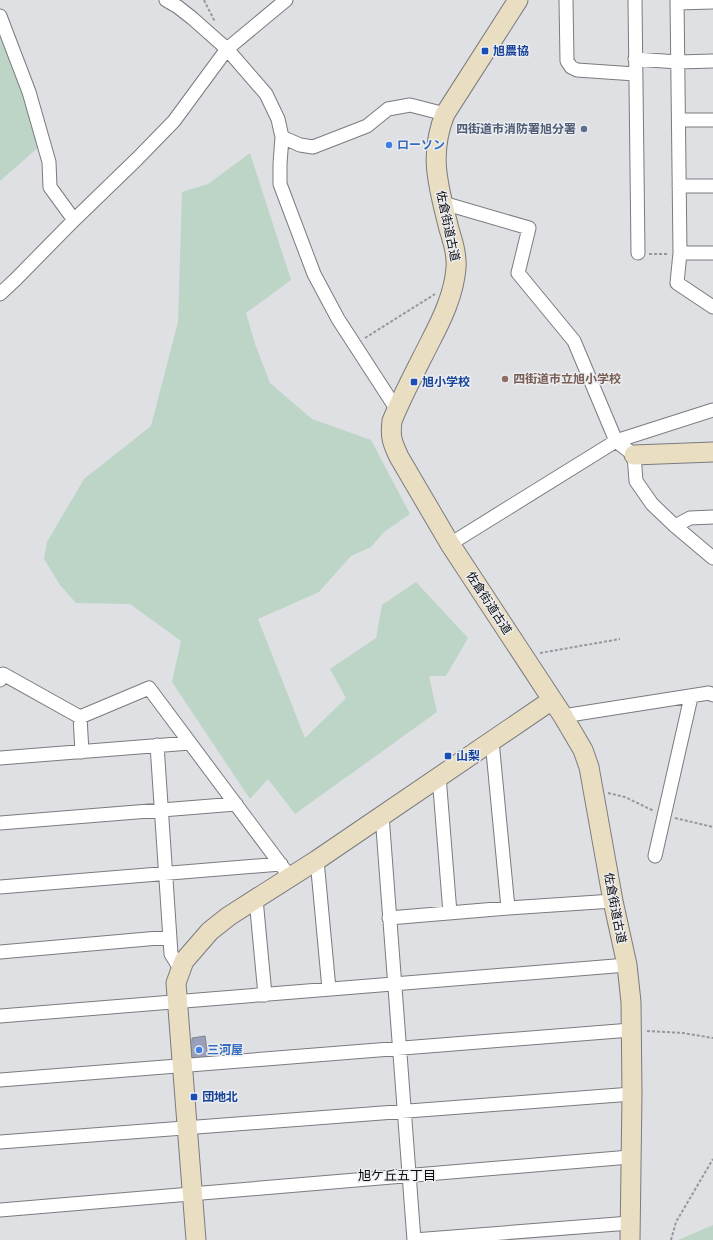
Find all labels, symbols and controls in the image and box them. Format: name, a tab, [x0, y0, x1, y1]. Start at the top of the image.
place label: 旭農協	[493, 43, 529, 58]
marker: 旭農協	[480, 46, 490, 56]
place label: 四街道市消防署旭分署	[456, 121, 576, 136]
marker: 四街道市消防署旭分署	[579, 124, 589, 134]
place label: ローソン	[397, 137, 445, 152]
marker: ローソン	[384, 140, 394, 150]
street label: 佐倉街道古道	[434, 189, 463, 263]
place label: 四街道市立旭小学校	[513, 371, 621, 386]
place label: 旭小学校	[422, 374, 470, 389]
marker: 四街道市立旭小学校	[500, 374, 510, 384]
marker: 旭小学校	[409, 377, 419, 387]
street label: 佐倉街道古道	[464, 568, 515, 637]
place label: 山梨	[456, 748, 480, 763]
marker: 山梨	[443, 751, 453, 761]
street label: 佐倉街道古道	[601, 871, 630, 945]
place label: 三河屋	[207, 1042, 243, 1057]
marker: 三河屋	[194, 1045, 204, 1055]
place label: 団地北	[202, 1089, 238, 1104]
marker: 団地北	[189, 1092, 199, 1102]
district label: 旭ケ丘五丁目	[358, 1167, 436, 1183]

